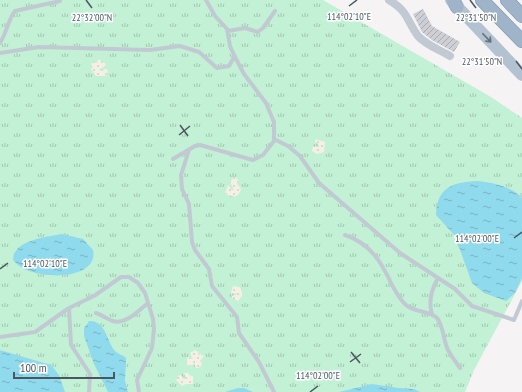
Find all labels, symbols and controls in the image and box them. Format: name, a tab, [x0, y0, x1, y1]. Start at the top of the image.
text: 114°02'10"E	[327, 10, 371, 23]
text: 22°32'00"N	[72, 11, 112, 24]
text: 22°31'50"N	[456, 11, 496, 24]
one-way arrow	[482, 33, 492, 43]
text: 22°31'50"N	[462, 55, 502, 68]
text: 114°02'00"E	[455, 232, 499, 245]
text: 114°02'10"E	[23, 257, 67, 270]
scale bar	[14, 354, 114, 380]
text: 100 m	[20, 360, 47, 375]
text: 114°02'00"E	[296, 369, 340, 382]

